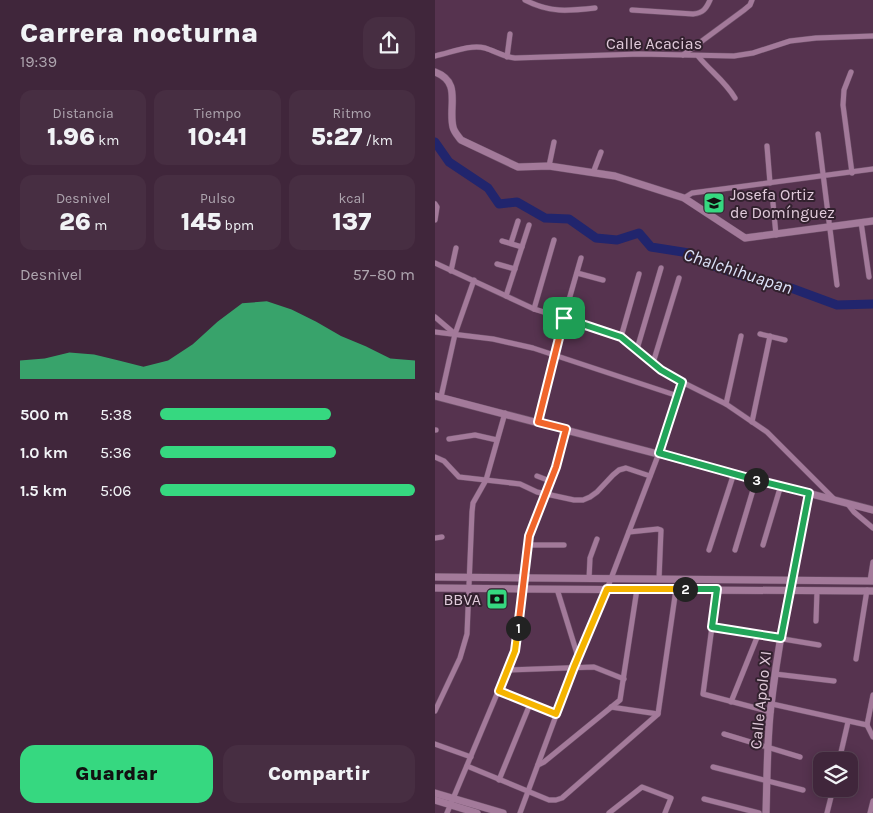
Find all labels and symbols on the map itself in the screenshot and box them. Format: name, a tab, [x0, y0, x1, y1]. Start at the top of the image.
street label: Calle Acacias	[606, 34, 702, 53]
place label: Josefa Ortiz de Domínguez	[730, 185, 835, 222]
school or university icon: Josefa Ortiz de Domínguez	[702, 191, 726, 215]
water label: Chalchihuapan	[681, 243, 795, 299]
pin	[543, 297, 585, 339]
pin: 3	[743, 468, 769, 492]
pin: 2	[673, 576, 697, 602]
bank icon: BBVA	[485, 587, 509, 611]
place label: BBVA	[443, 590, 481, 609]
pin: 1	[505, 616, 531, 640]
street label: Calle Apolo XI	[746, 650, 775, 750]

